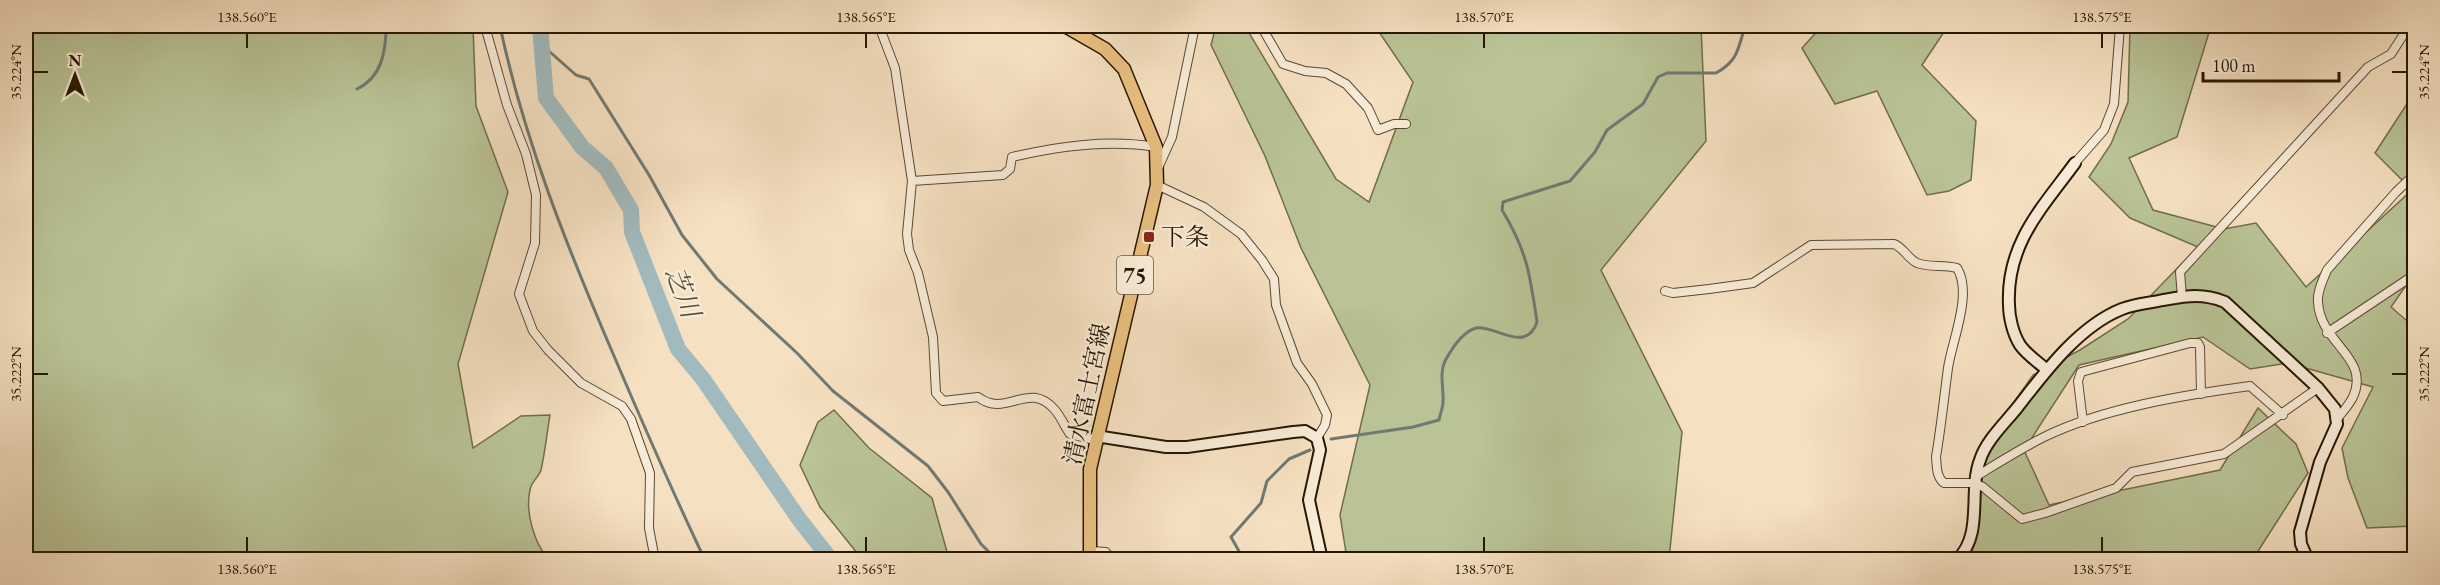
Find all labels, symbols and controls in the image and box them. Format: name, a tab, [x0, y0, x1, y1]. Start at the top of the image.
text: 138.560°E	[217, 7, 277, 26]
text: 138.565°E	[836, 7, 896, 26]
text: 138.570°E	[1454, 7, 1514, 26]
text: 138.575°E	[2072, 7, 2132, 26]
text: 35.224°N	[6, 44, 25, 100]
text: 35.224°N	[2414, 44, 2433, 100]
north arrow	[45, 45, 105, 105]
scale bar	[2203, 45, 2340, 83]
text: N	[69, 50, 82, 71]
text: 100 m	[2212, 54, 2256, 77]
place label: 下条	[1161, 221, 1209, 252]
marker: 下条	[1142, 230, 1156, 244]
road number: 75	[1117, 256, 1153, 294]
water label: 芝川	[658, 262, 709, 325]
street label: 清水富士宮線	[1056, 320, 1117, 468]
text: 35.222°N	[6, 346, 25, 402]
text: 35.222°N	[2414, 346, 2433, 402]
text: 138.560°E	[217, 559, 277, 578]
text: 138.565°E	[836, 559, 896, 578]
text: 138.570°E	[1454, 559, 1514, 578]
text: 138.575°E	[2072, 559, 2132, 578]

